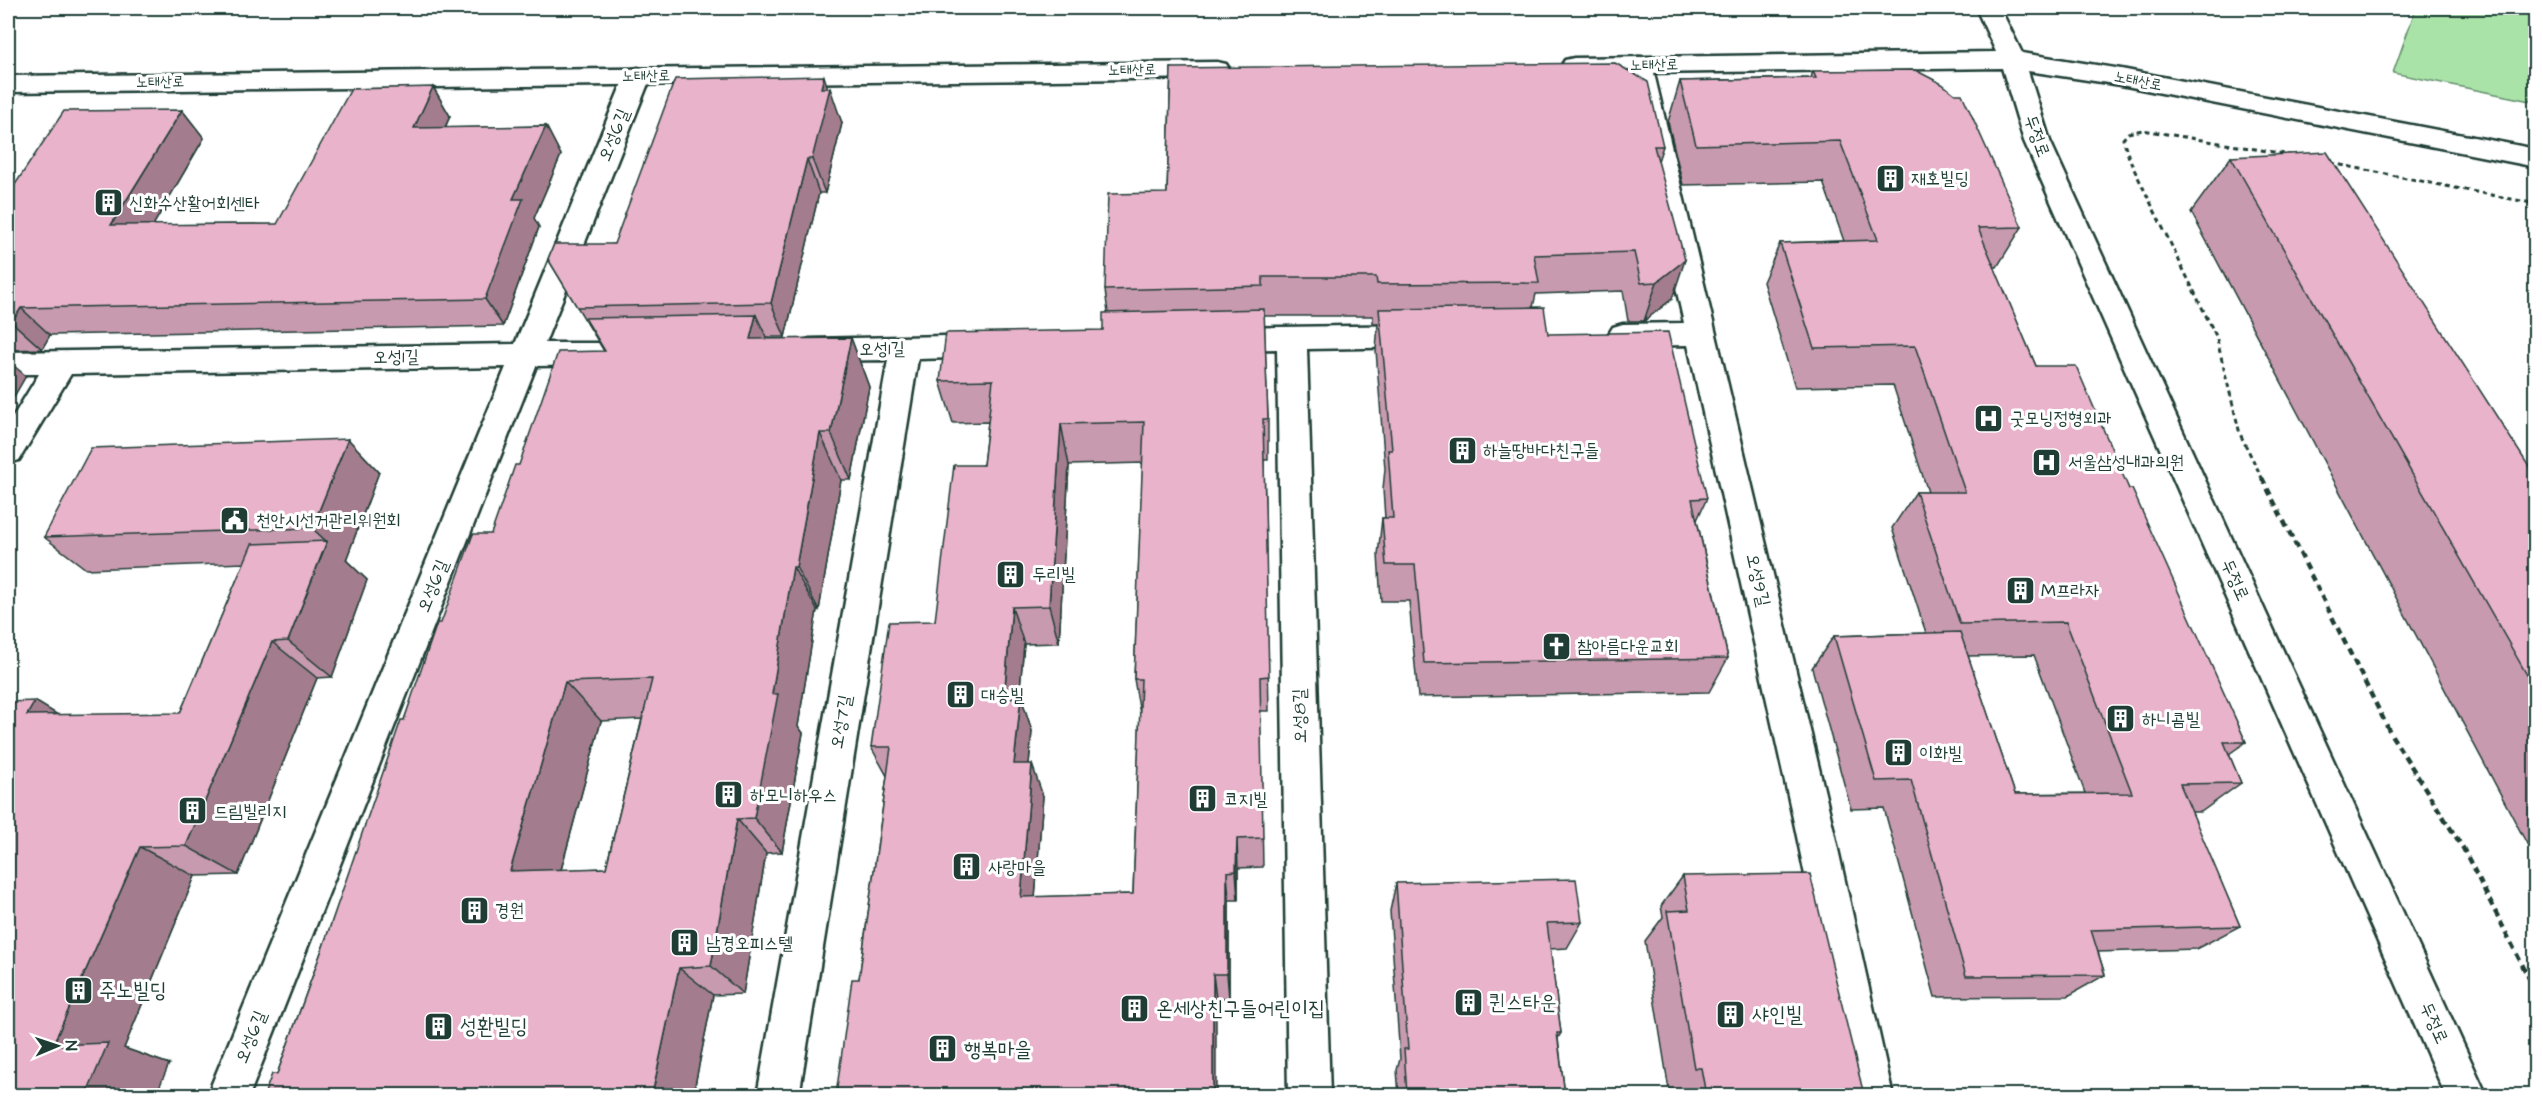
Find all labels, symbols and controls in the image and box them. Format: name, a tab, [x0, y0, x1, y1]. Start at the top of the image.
street label: 노태산로	[1630, 54, 1678, 76]
street label: 노태산로	[1108, 59, 1156, 81]
street label: 노태산로	[622, 65, 670, 87]
street label: 노태산로	[2112, 66, 2164, 96]
street label: 노태산로	[136, 71, 184, 93]
street label: 오성6길	[592, 104, 636, 165]
street label: 두정로	[2018, 111, 2056, 161]
building icon: 재호빌딩	[1874, 162, 1906, 194]
place label: 재호빌딩	[1911, 166, 1969, 191]
building icon: 신화수산활어회센타	[92, 187, 124, 219]
place label: 신화수산활어회센타	[129, 191, 260, 216]
street label: 오성1길	[859, 336, 906, 362]
street label: 오성1길	[373, 344, 420, 370]
hospital icon: 굿모닝정형외과	[1973, 402, 2005, 434]
place label: 굿모닝정형외과	[2010, 406, 2111, 431]
building icon: 하늘땅바다친구들	[1446, 434, 1478, 466]
place label: 하늘땅바다친구들	[1483, 438, 1599, 463]
hospital icon: 서울삼성내과의원	[2031, 446, 2063, 478]
place label: 서울삼성내과의원	[2068, 450, 2184, 475]
public building icon: 천안시선거관리위원회	[219, 504, 251, 536]
place label: 천안시선거관리위원회	[256, 508, 401, 533]
street label: 오성9길	[1740, 551, 1776, 609]
street label: 오성6길	[411, 555, 455, 616]
street label: 두정로	[2215, 555, 2255, 605]
building icon: 두리빌	[995, 558, 1027, 590]
place label: 두리빌	[1032, 562, 1076, 587]
building icon: M프라자	[2004, 574, 2036, 606]
place label: M프라자	[2041, 578, 2100, 603]
church icon: 참아름다운교회	[1540, 630, 1572, 662]
place label: 참아름다운교회	[1577, 634, 1678, 659]
building icon: 대승빌	[944, 679, 976, 711]
place label: 대승빌	[981, 683, 1025, 708]
street label: 오성8길	[1287, 688, 1313, 744]
street label: 오성7길	[824, 692, 858, 751]
building icon: 하니콤빌	[2105, 703, 2137, 735]
place label: 하니콤빌	[2142, 707, 2200, 732]
building icon: 이화빌	[1882, 737, 1914, 769]
place label: 이화빌	[1919, 741, 1963, 766]
building icon: 하모니하우스	[713, 779, 745, 811]
place label: 하모니하우스	[750, 783, 837, 808]
building icon: 코지빌	[1187, 783, 1219, 815]
place label: 코지빌	[1224, 787, 1268, 812]
building icon: 드림빌리지	[177, 795, 209, 827]
place label: 드림빌리지	[214, 799, 286, 824]
building icon: 사랑마을	[951, 851, 983, 883]
place label: 사랑마을	[988, 855, 1046, 880]
building icon: 경원	[458, 894, 490, 926]
place label: 경원	[495, 898, 524, 923]
building icon: 남경오피스텔	[669, 927, 701, 959]
place label: 남경오피스텔	[706, 931, 793, 956]
building icon: 주노빌딩	[62, 974, 94, 1006]
place label: 주노빌딩	[99, 976, 167, 1005]
building icon: 퀸스타운	[1452, 986, 1484, 1018]
place label: 퀸스타운	[1489, 988, 1557, 1017]
building icon: 온세상친구들어린이집	[1119, 992, 1151, 1024]
place label: 온세상친구들어린이집	[1156, 994, 1325, 1023]
building icon: 샤인빌	[1715, 998, 1747, 1030]
street label: 두정로	[2414, 998, 2454, 1048]
place label: 샤인빌	[1752, 1000, 1803, 1029]
street label: 오성6길	[229, 1006, 273, 1067]
building icon: 성환빌딩	[423, 1010, 455, 1042]
place label: 성환빌딩	[460, 1012, 528, 1041]
north arrow	[27, 1016, 87, 1076]
building icon: 행복마을	[927, 1033, 959, 1065]
place label: 행복마을	[964, 1035, 1032, 1064]
text: N	[60, 1040, 82, 1051]

